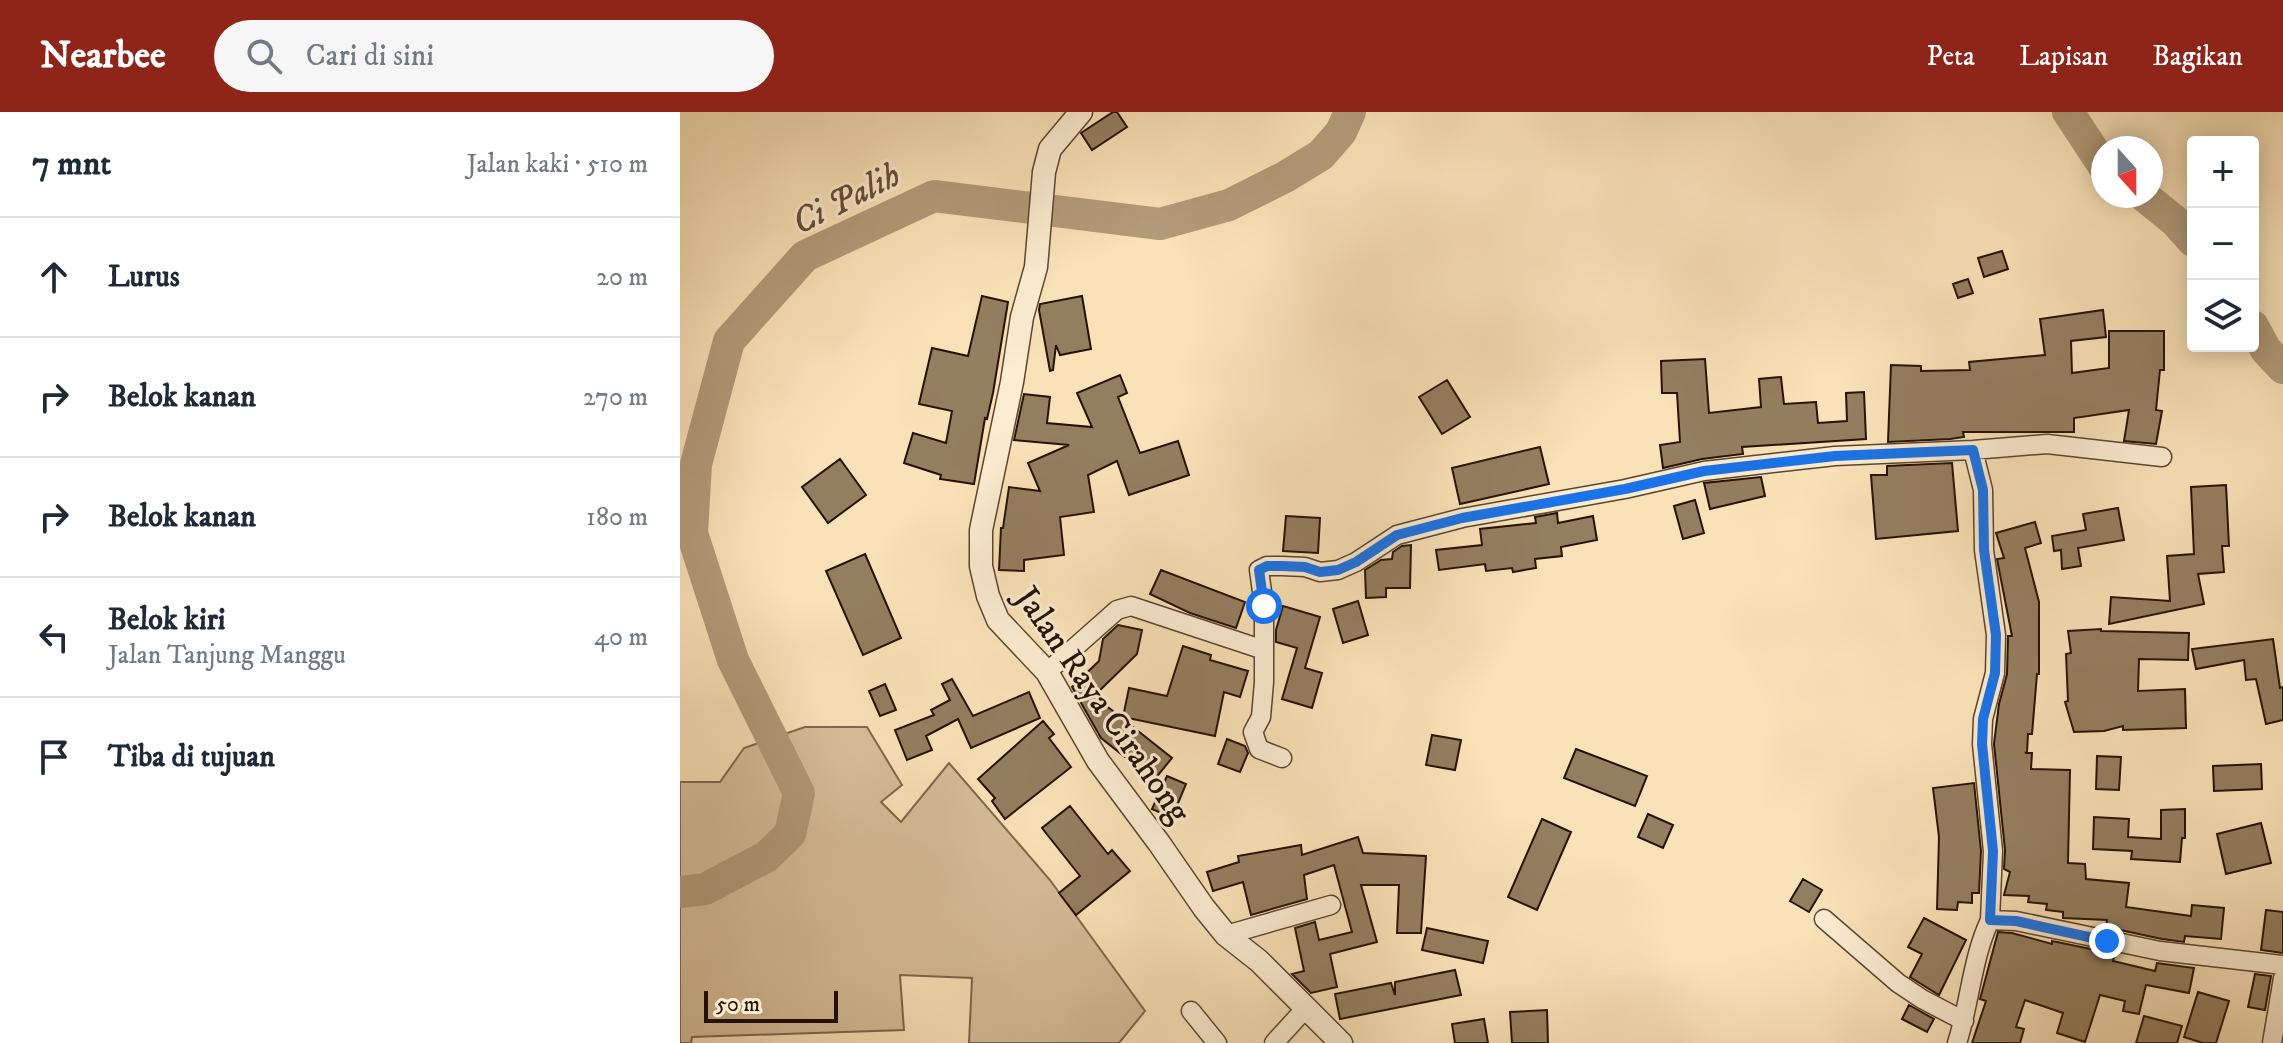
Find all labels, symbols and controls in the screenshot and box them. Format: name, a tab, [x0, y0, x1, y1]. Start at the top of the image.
search box	[214, 20, 774, 92]
text: Nearbee	[40, 32, 166, 80]
icon: search	[242, 34, 286, 78]
text: Cari di sini	[306, 38, 434, 75]
text: Peta	[1927, 39, 1975, 74]
text: Lapisan	[2019, 39, 2108, 74]
text: Bagikan	[2152, 39, 2243, 74]
north arrow	[2091, 136, 2163, 208]
map controls	[2187, 136, 2259, 352]
button: +	[2187, 136, 2259, 208]
text: 7 mnt	[32, 143, 111, 185]
text: Jalan kaki · 510 m	[467, 148, 648, 181]
water label: Ci Palih	[784, 153, 908, 246]
button: −	[2187, 208, 2259, 280]
icon: ahead	[32, 255, 76, 299]
text: Lurus	[108, 259, 180, 296]
text: 20 m	[596, 261, 648, 294]
button: layers	[2187, 280, 2259, 352]
icon: right	[32, 375, 76, 419]
text: Belok kanan	[108, 379, 256, 416]
text: 270 m	[583, 381, 648, 414]
icon: right	[32, 495, 76, 539]
text: Belok kanan	[108, 499, 256, 536]
text: 180 m	[586, 501, 648, 534]
street label: Jalan Raya Cirahong	[1004, 577, 1200, 832]
route start	[1246, 588, 1282, 624]
text: Belok kiri	[108, 602, 226, 639]
icon: left	[32, 615, 76, 659]
text: 40 m	[594, 621, 648, 654]
text: Jalan Tanjung Manggu	[108, 639, 346, 672]
icon: arrive	[32, 735, 76, 779]
text: Tiba di tujuan	[108, 739, 275, 776]
route end	[2089, 923, 2125, 959]
scale bar	[704, 987, 838, 1023]
text: 50 m	[716, 991, 760, 1018]

